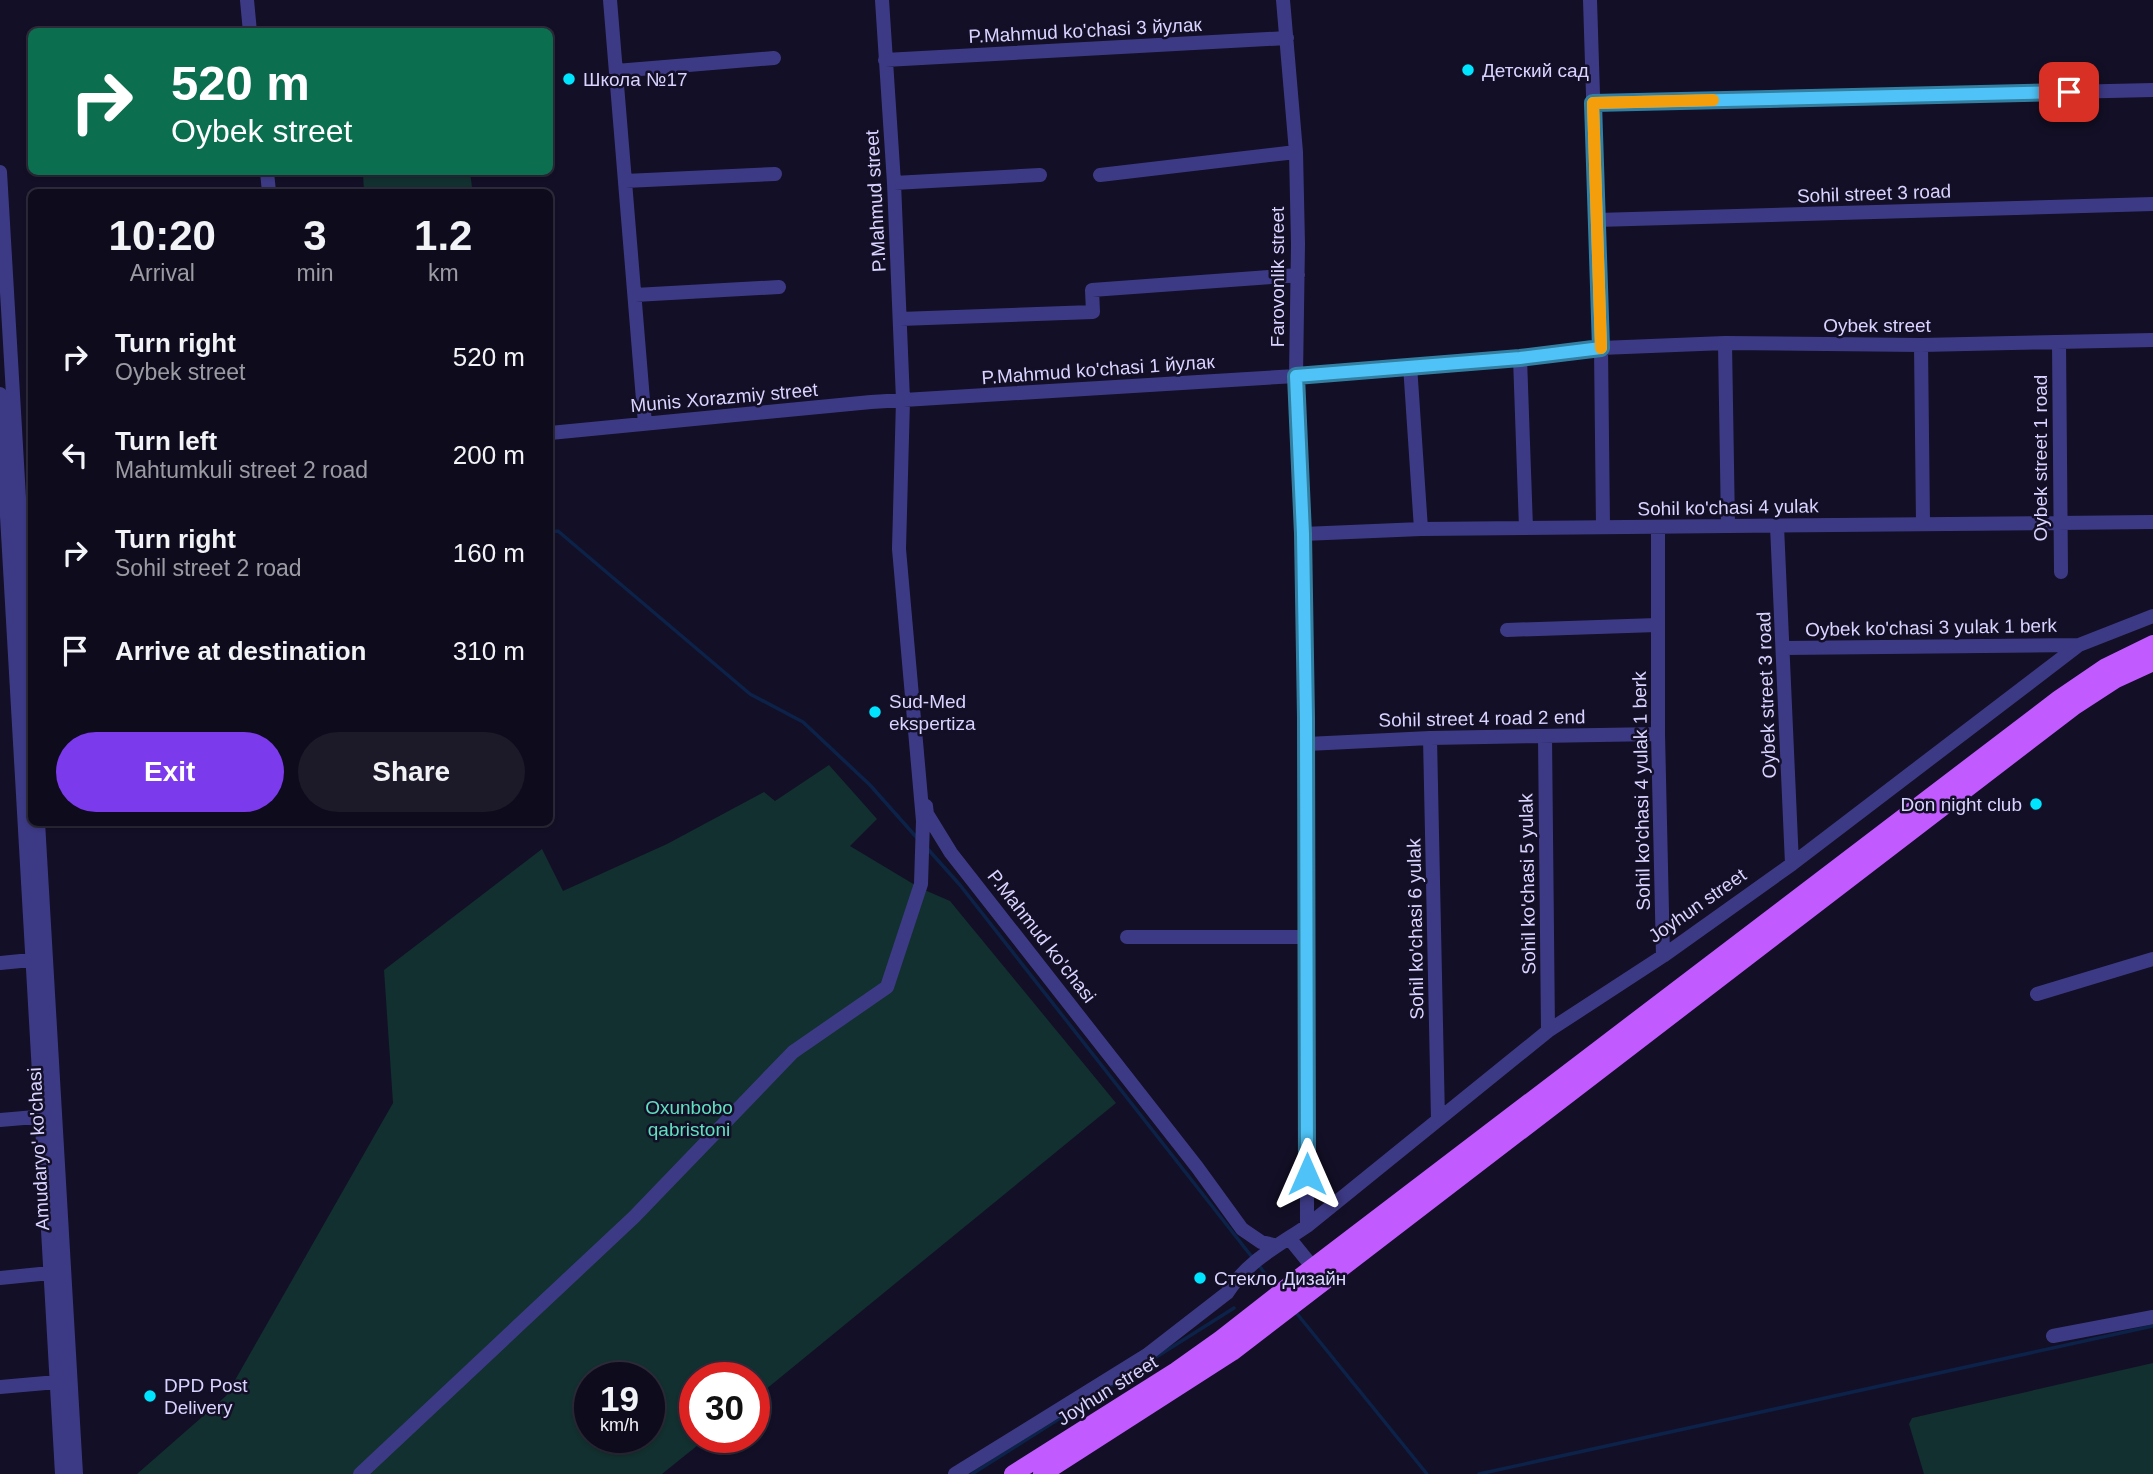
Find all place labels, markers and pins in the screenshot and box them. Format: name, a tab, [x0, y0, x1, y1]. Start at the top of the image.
place label: Детский сад	[1482, 60, 1589, 81]
marker: Детский сад	[1460, 62, 1476, 78]
pin	[2039, 62, 2099, 122]
place label: Школа №17	[583, 69, 688, 90]
marker: Школа №17	[561, 71, 577, 87]
place label: Sud-Med ekspertiza	[889, 691, 976, 734]
marker: Sud-Med ekspertiza	[867, 704, 883, 720]
place label: Don night club	[1901, 794, 2022, 815]
marker: Don night club	[2028, 796, 2044, 812]
place label: Стекло Дизайн	[1214, 1268, 1346, 1289]
marker: Стекло Дизайн	[1192, 1270, 1208, 1286]
place label: DPD Post Delivery	[164, 1375, 248, 1418]
marker: DPD Post Delivery	[142, 1388, 158, 1404]

